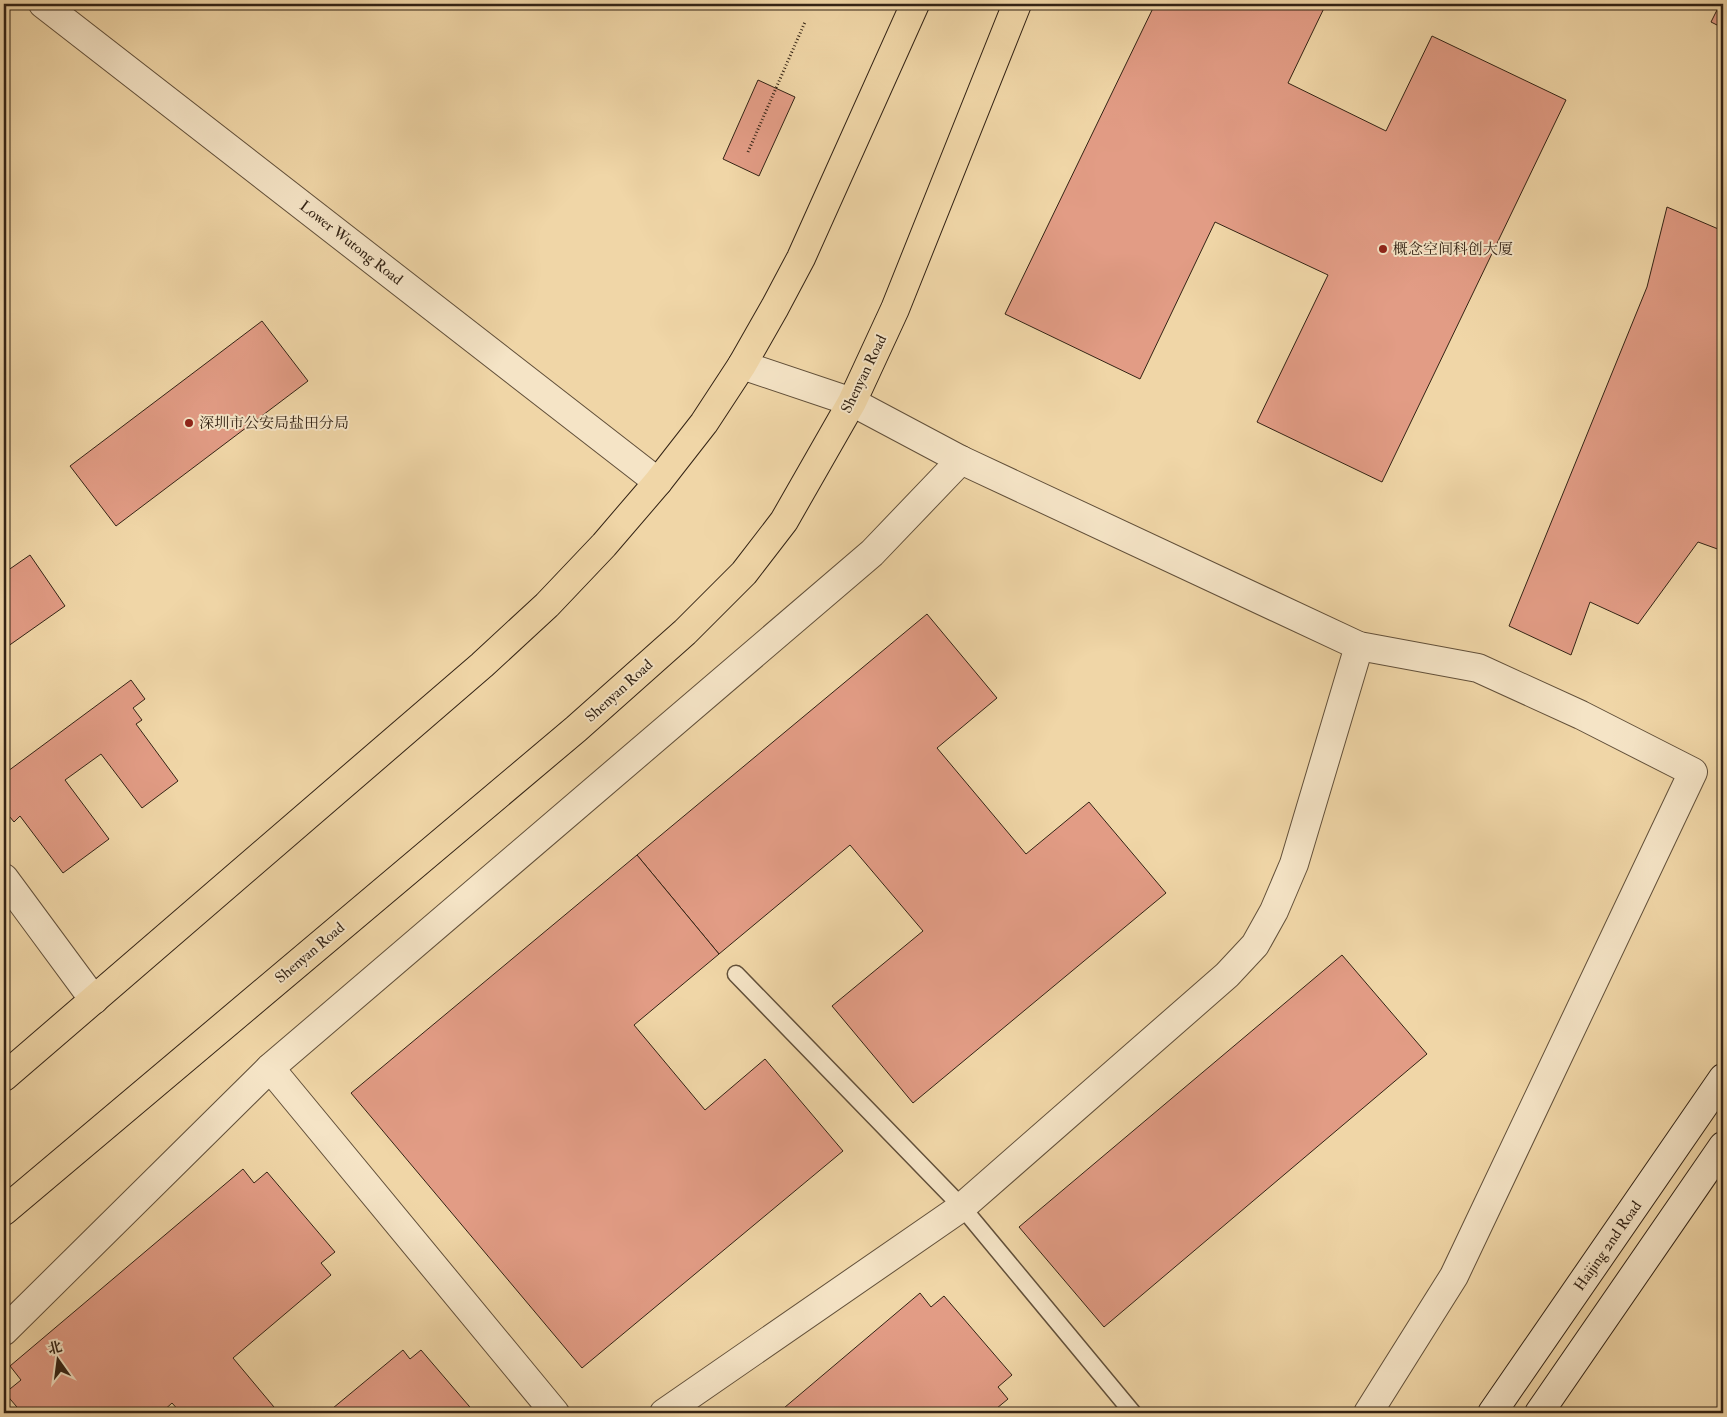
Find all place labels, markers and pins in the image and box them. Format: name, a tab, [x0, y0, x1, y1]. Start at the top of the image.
place label: 概念空间科创大厦	[1393, 240, 1513, 259]
marker: 概念空间科创大厦	[1377, 243, 1389, 255]
place label: 深圳市公安局盐田分局	[199, 414, 349, 433]
marker: 深圳市公安局盐田分局	[183, 417, 195, 429]

